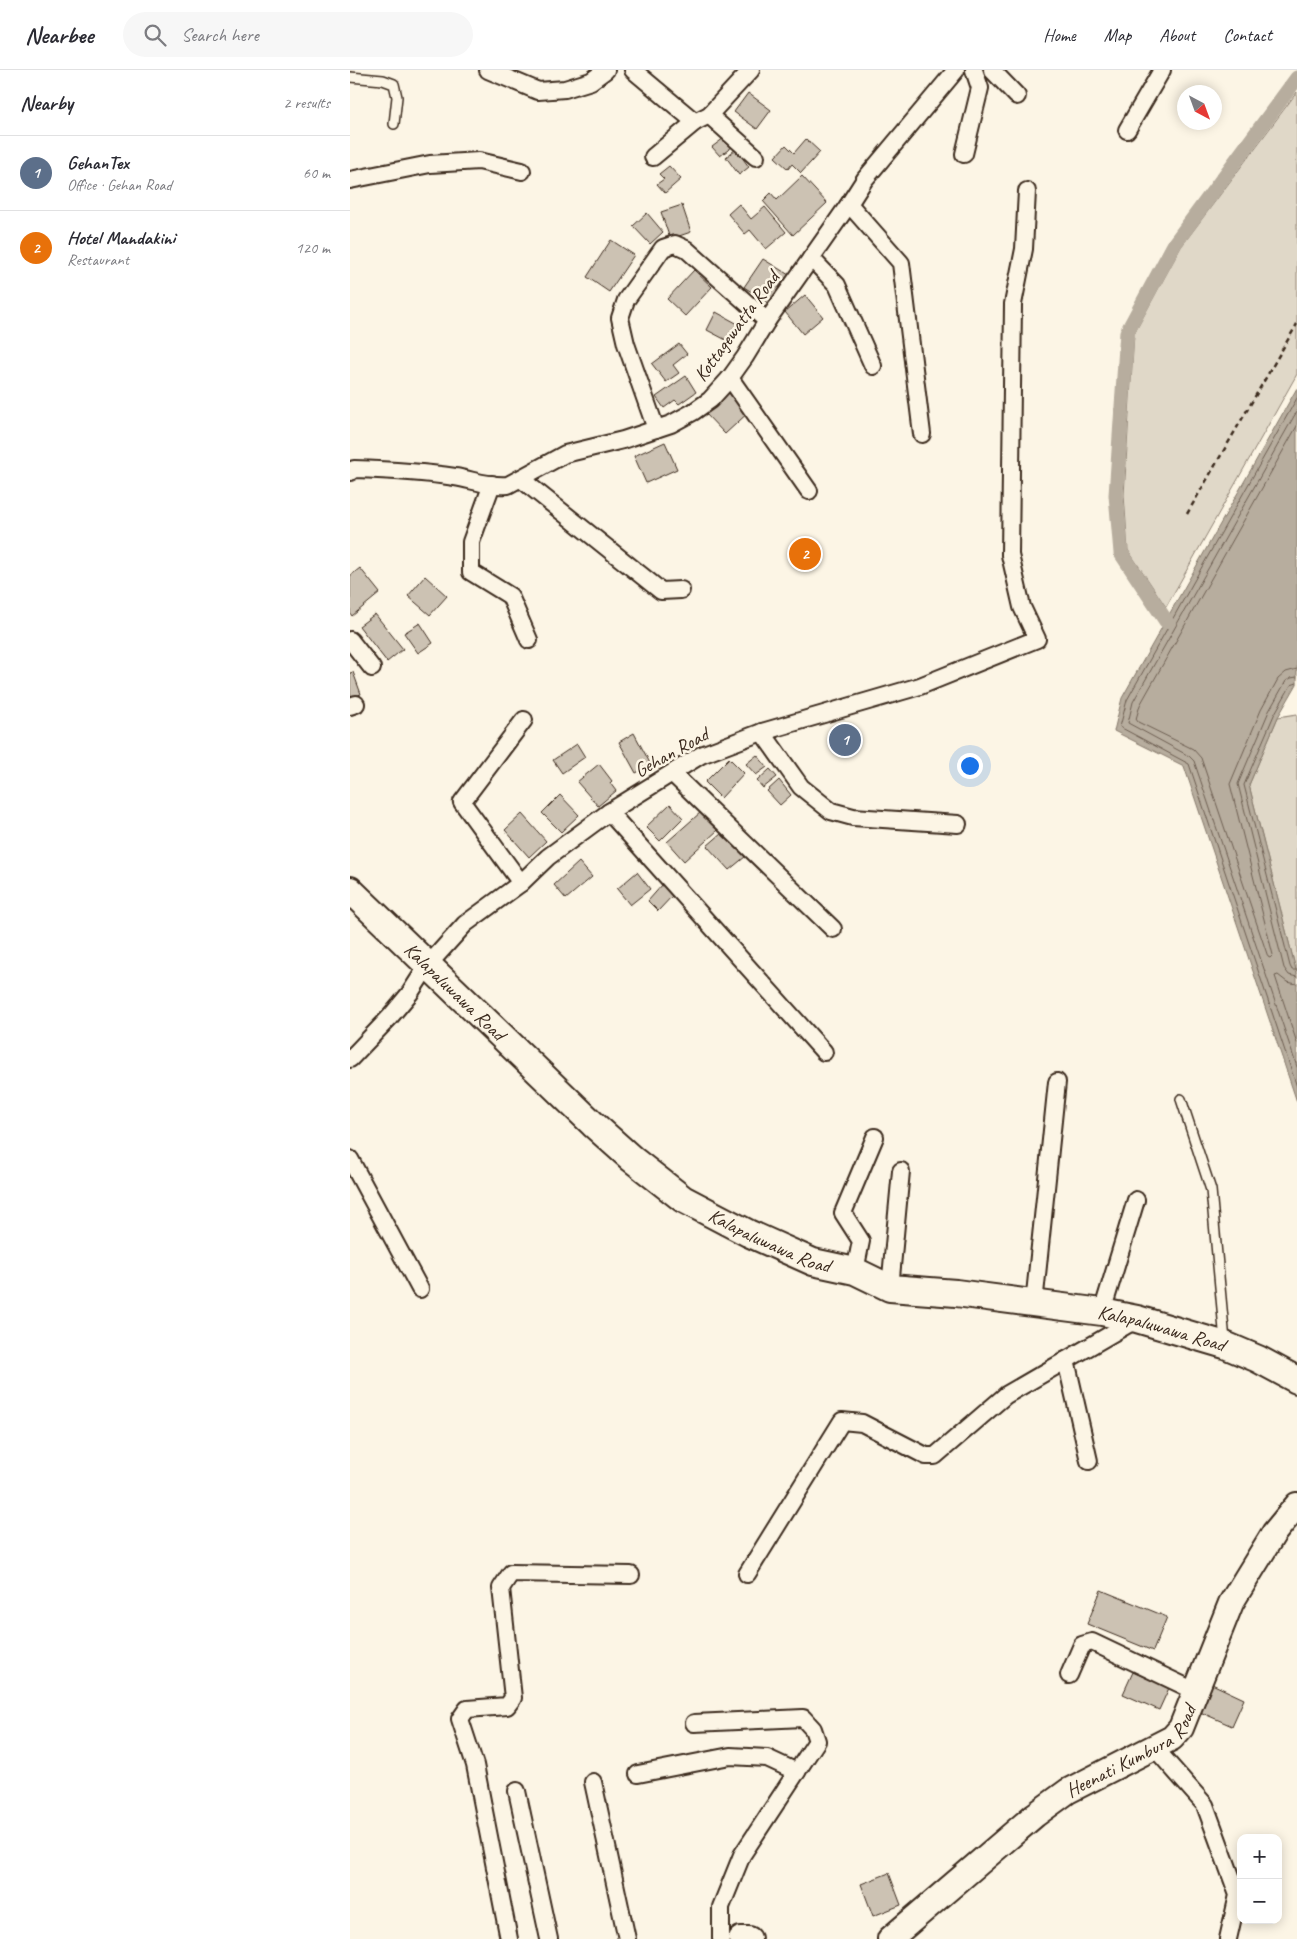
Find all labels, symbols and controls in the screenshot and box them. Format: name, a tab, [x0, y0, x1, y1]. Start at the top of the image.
search box	[123, 12, 473, 57]
text: Nearbee	[25, 20, 93, 50]
icon: search	[141, 21, 169, 49]
text: Search here	[181, 23, 259, 47]
text: Home	[1043, 24, 1076, 46]
text: Map	[1104, 24, 1131, 46]
text: About	[1159, 24, 1195, 46]
text: Contact	[1223, 24, 1272, 46]
north arrow	[1177, 85, 1222, 130]
text: Nearby	[20, 90, 73, 116]
text: 2 results	[283, 93, 330, 113]
text: GehanTex	[67, 151, 129, 175]
text: 1	[32, 163, 40, 183]
text: 60 m	[303, 163, 330, 183]
text: Office · Gehan Road	[67, 175, 172, 195]
text: Hotel Mandakini	[67, 226, 175, 250]
text: 2	[32, 238, 40, 258]
text: 120 m	[296, 238, 330, 258]
text: Restaurant	[67, 250, 129, 270]
street label: Kottagewatta Road	[688, 264, 787, 386]
pin: 2	[789, 535, 821, 573]
street label: Gehan Road	[630, 720, 715, 783]
pin: 1	[829, 721, 861, 759]
your location	[957, 753, 983, 779]
street label: Kalapaluwawa Road	[399, 937, 513, 1048]
street label: Kalapaluwawa Road	[704, 1203, 836, 1279]
street label: Kalapaluwawa Road	[1096, 1299, 1231, 1358]
street label: Heenati Kumbura Road	[1062, 1699, 1203, 1803]
map controls	[1237, 1834, 1282, 1924]
button: +	[1237, 1834, 1282, 1879]
button: −	[1237, 1879, 1282, 1924]

